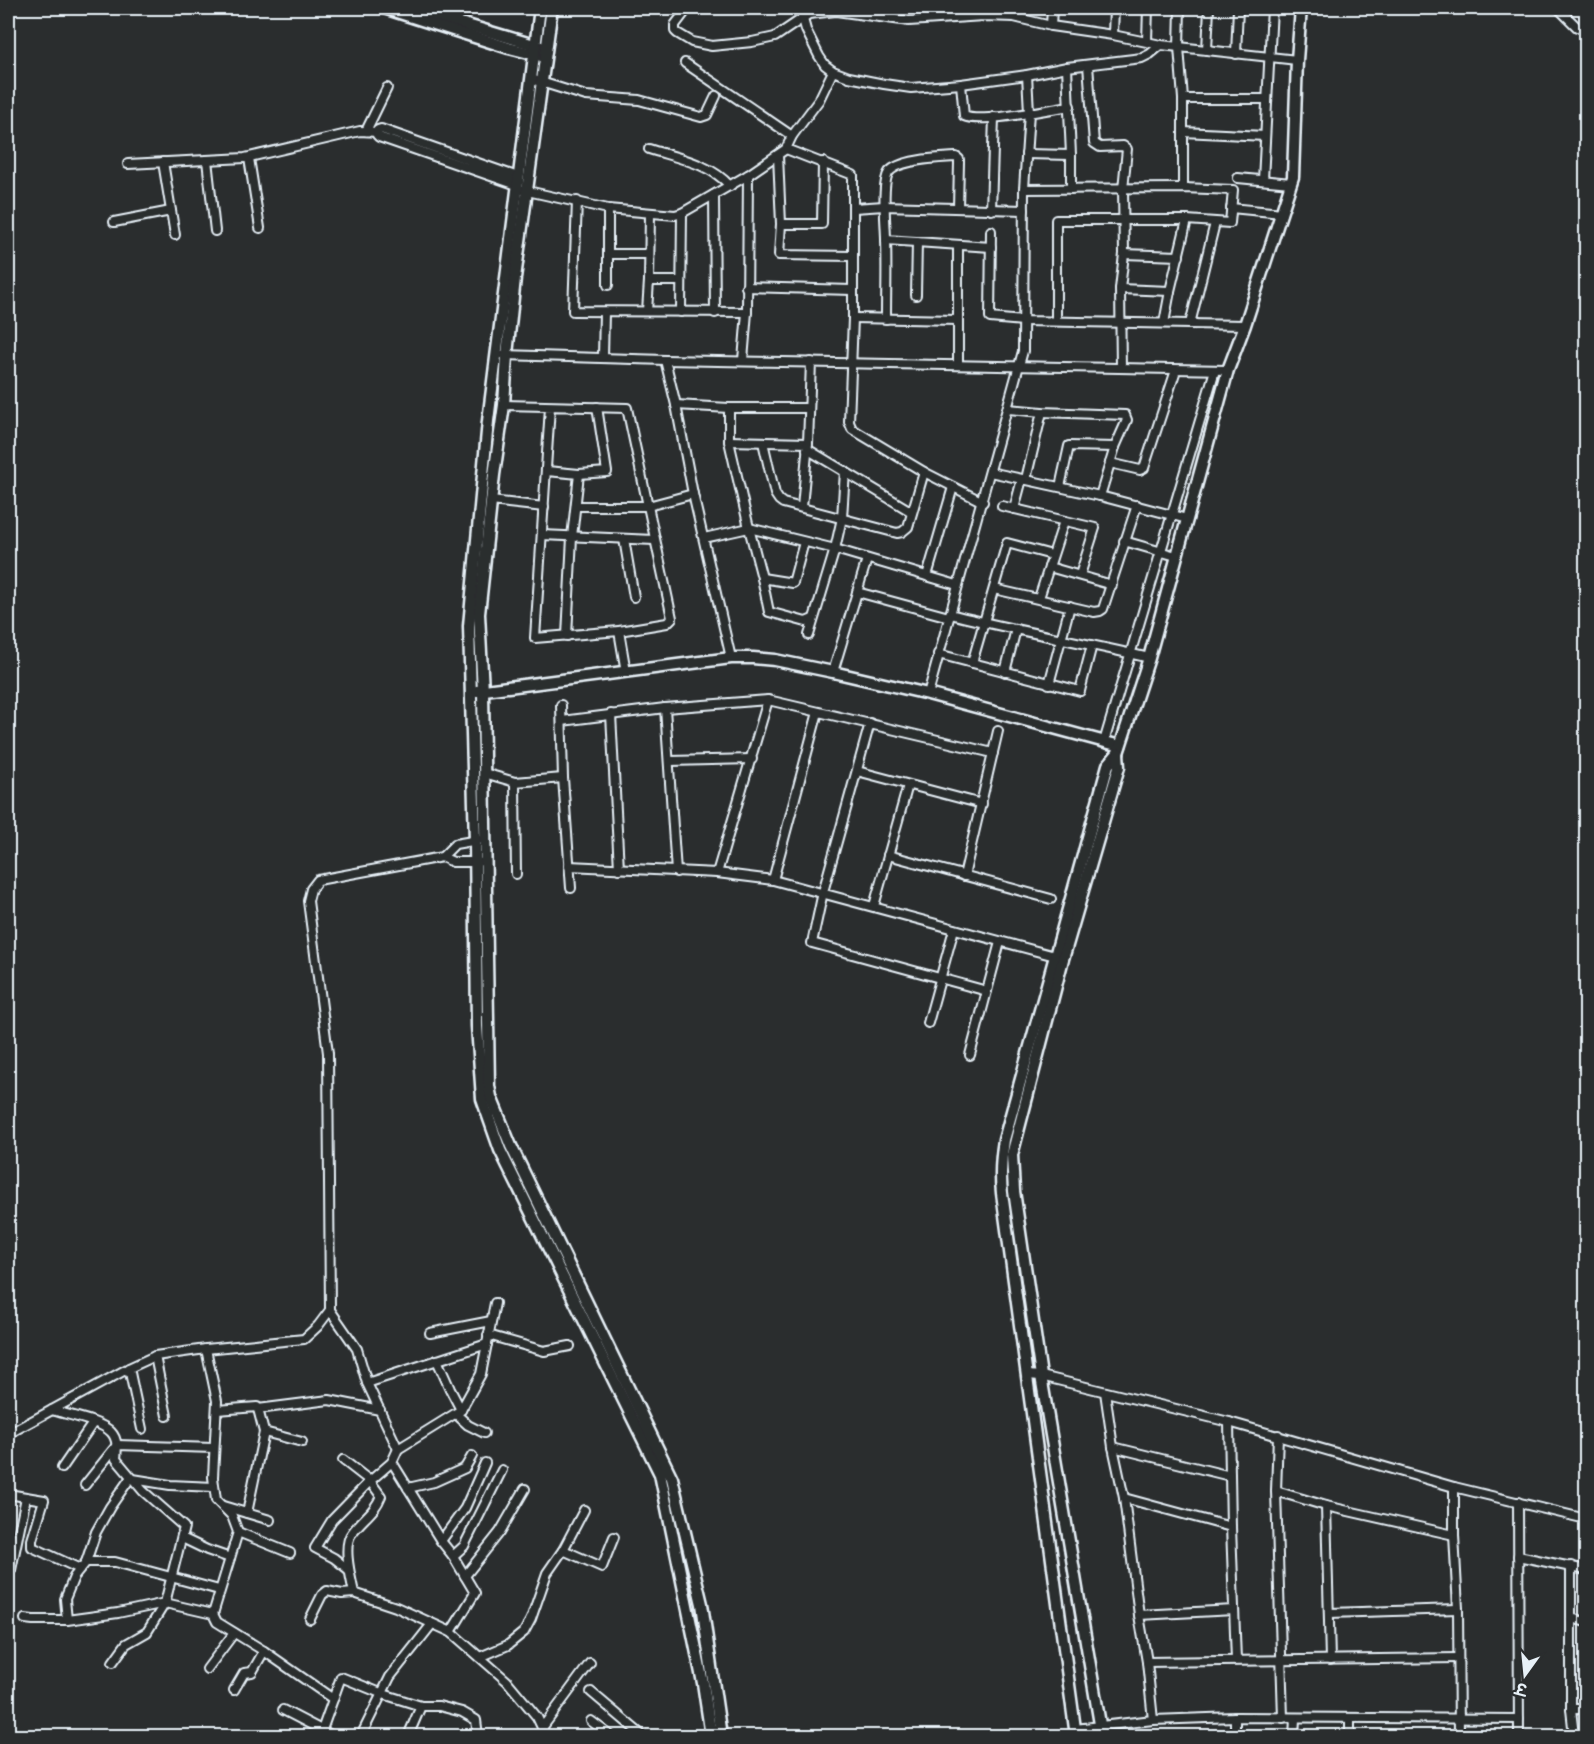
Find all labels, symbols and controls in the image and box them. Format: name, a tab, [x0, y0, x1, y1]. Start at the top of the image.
north arrow	[1495, 1645, 1555, 1705]
text: उ	[1512, 1676, 1531, 1700]

